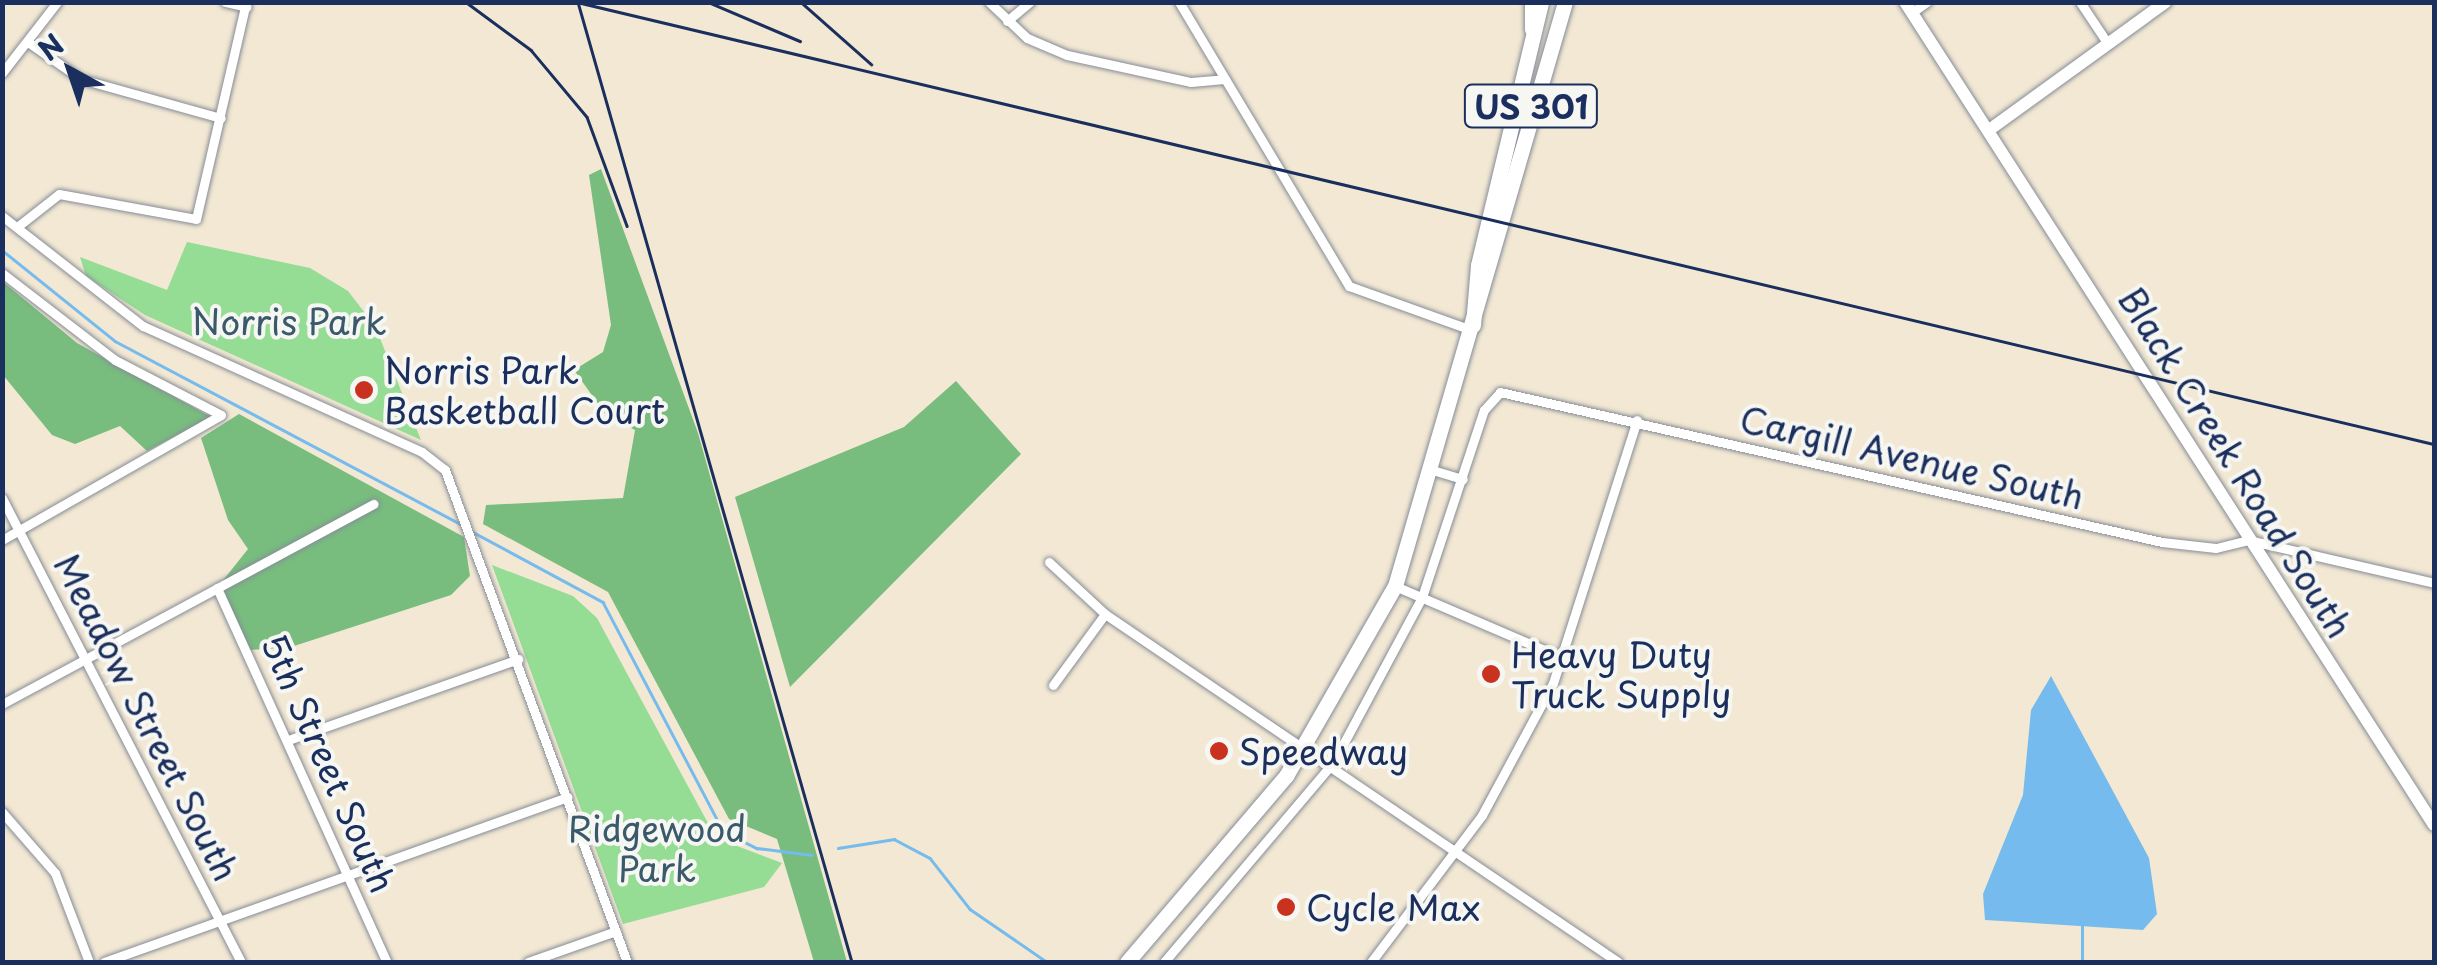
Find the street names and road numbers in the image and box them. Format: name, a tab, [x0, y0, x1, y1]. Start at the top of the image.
road number: US 301	[1464, 79, 1598, 133]
street label: Black Creek Road South	[2109, 276, 2363, 648]
street label: Cargill Avenue South	[1736, 397, 2088, 517]
street label: Meadow Street South	[46, 546, 248, 888]
street label: 5th Street South	[253, 626, 405, 900]

